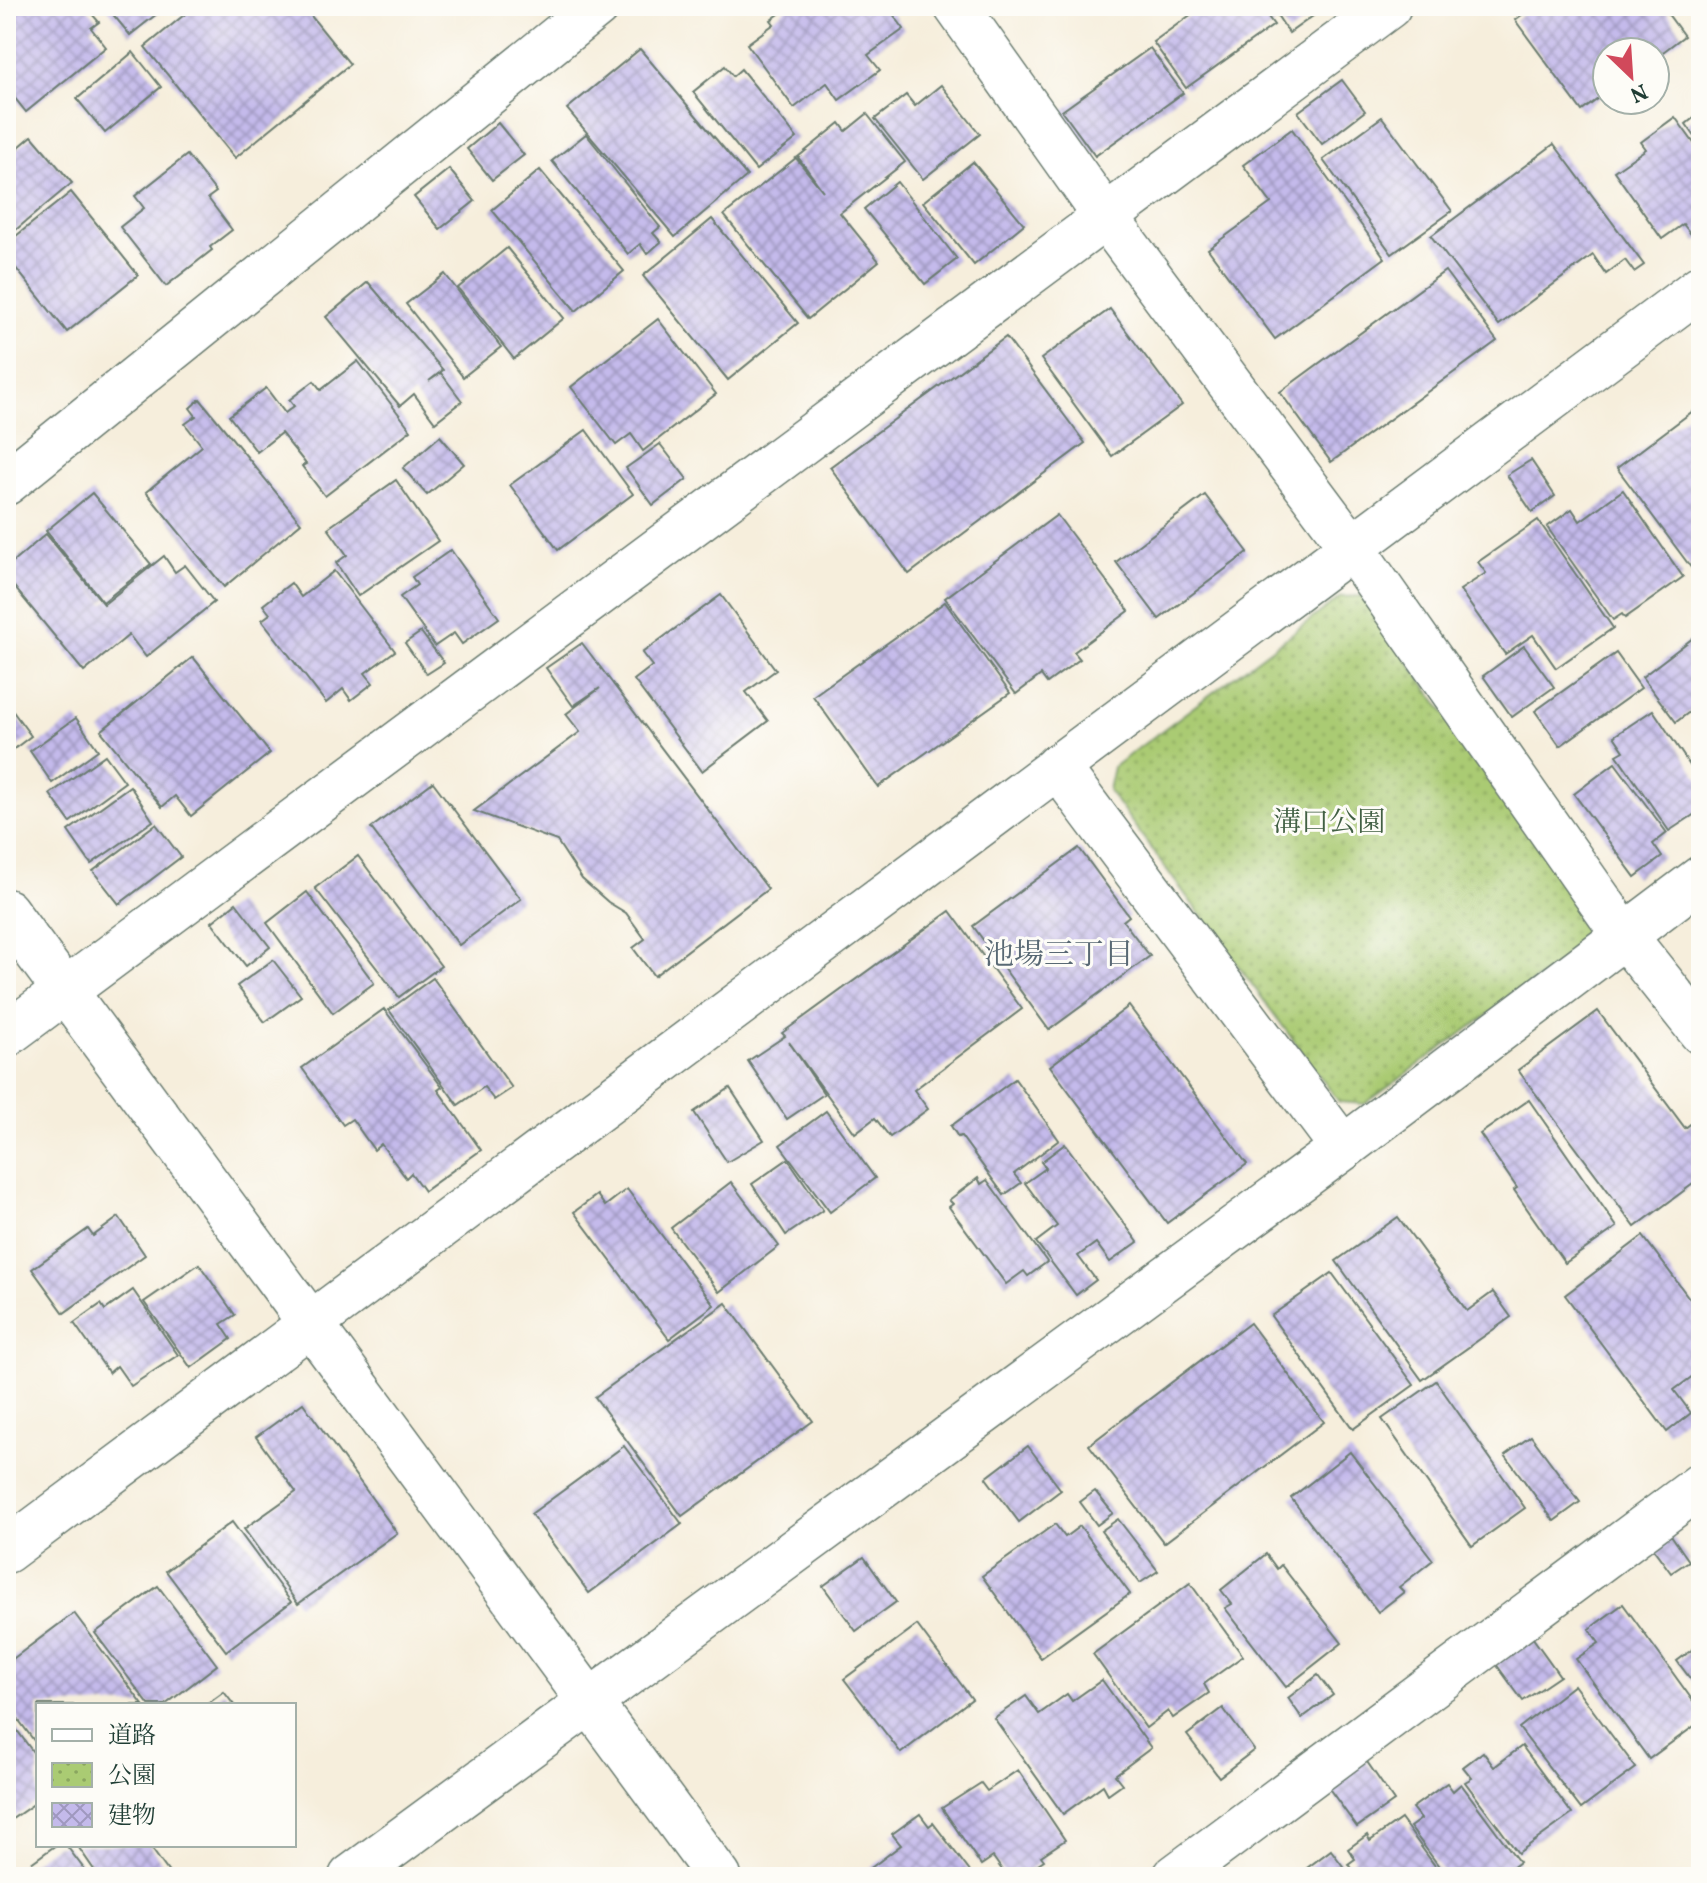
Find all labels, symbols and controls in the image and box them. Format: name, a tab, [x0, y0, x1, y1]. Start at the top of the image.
north arrow	[1591, 36, 1671, 116]
text: N	[1625, 74, 1652, 109]
park label: 溝口公園	[1273, 804, 1385, 843]
district label: 池場三丁目	[984, 935, 1134, 977]
legend	[36, 1703, 296, 1847]
text: 道路	[108, 1720, 156, 1754]
text: 公園	[108, 1760, 156, 1794]
text: 建物	[108, 1800, 156, 1834]

